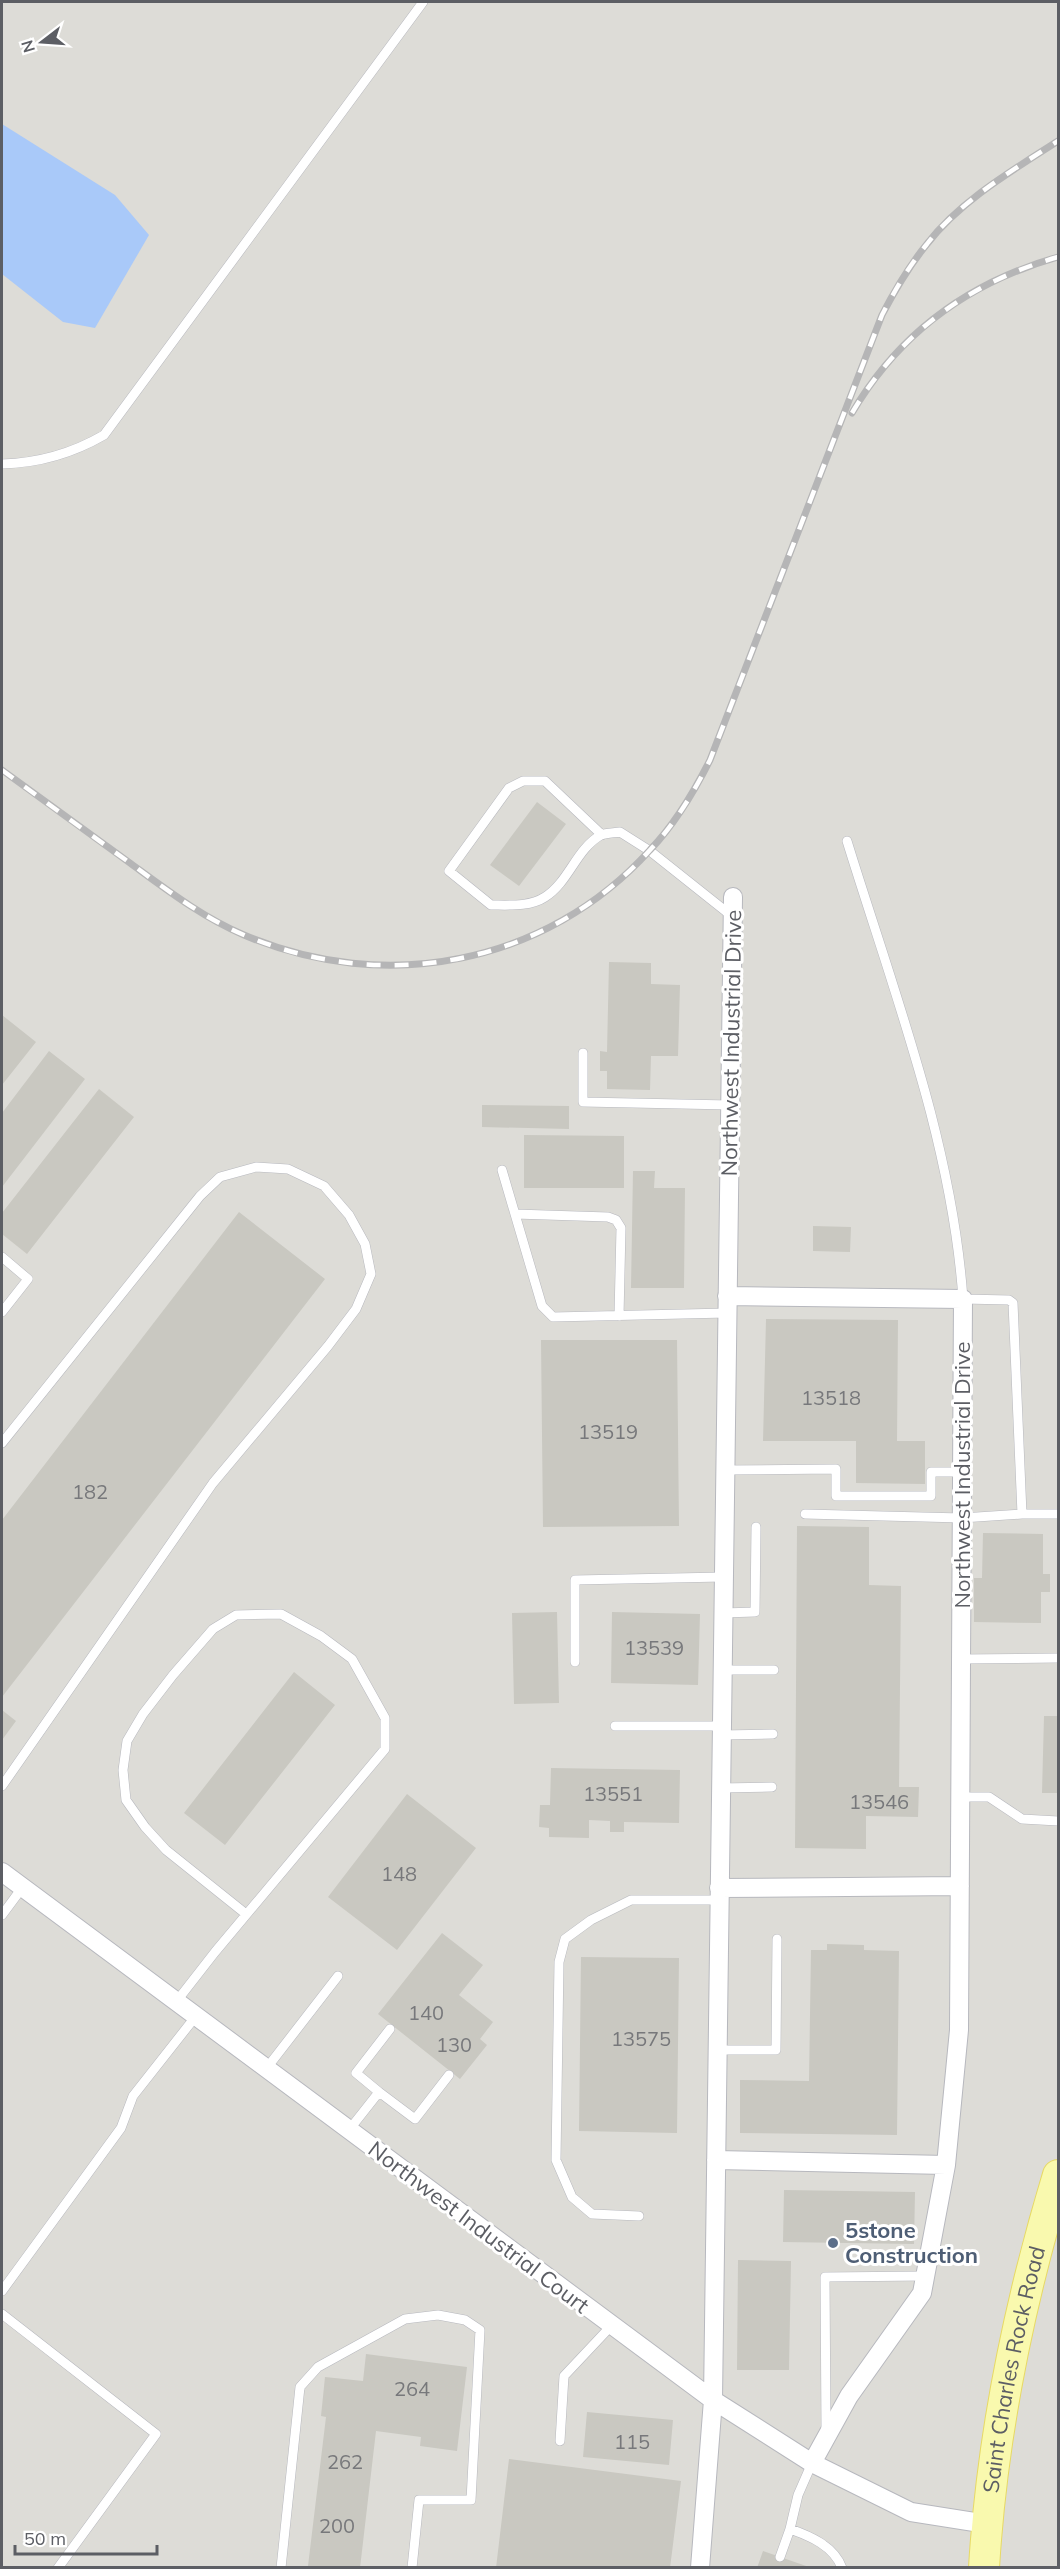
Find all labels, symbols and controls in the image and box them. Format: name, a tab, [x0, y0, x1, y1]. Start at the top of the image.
north arrow	[12, 12, 72, 72]
text: N	[16, 38, 39, 55]
street label: Northwest Industrial Drive	[715, 909, 747, 1177]
street label: Northwest Industrial Drive	[948, 1342, 976, 1608]
house number: 13518	[801, 1385, 861, 1410]
house number: 13519	[578, 1419, 638, 1444]
house number: 182	[72, 1479, 108, 1504]
house number: 13539	[624, 1635, 684, 1660]
house number: 13551	[583, 1781, 643, 1806]
house number: 13546	[849, 1789, 909, 1814]
house number: 148	[381, 1861, 417, 1886]
house number: 140	[408, 2000, 444, 2025]
house number: 13575	[611, 2026, 671, 2051]
house number: 130	[436, 2032, 472, 2057]
street label: Northwest Industrial Court	[363, 2135, 595, 2319]
place label: 5stone Construction	[845, 2216, 978, 2269]
marker: 5stone Construction	[826, 2236, 840, 2250]
street label: Saint Charles Rock Road	[977, 2243, 1051, 2494]
house number: 264	[394, 2376, 430, 2401]
house number: 115	[614, 2429, 650, 2454]
house number: 262	[327, 2449, 363, 2474]
house number: 200	[319, 2513, 355, 2538]
scale bar	[15, 2518, 158, 2556]
text: 50 m	[24, 2527, 66, 2550]

